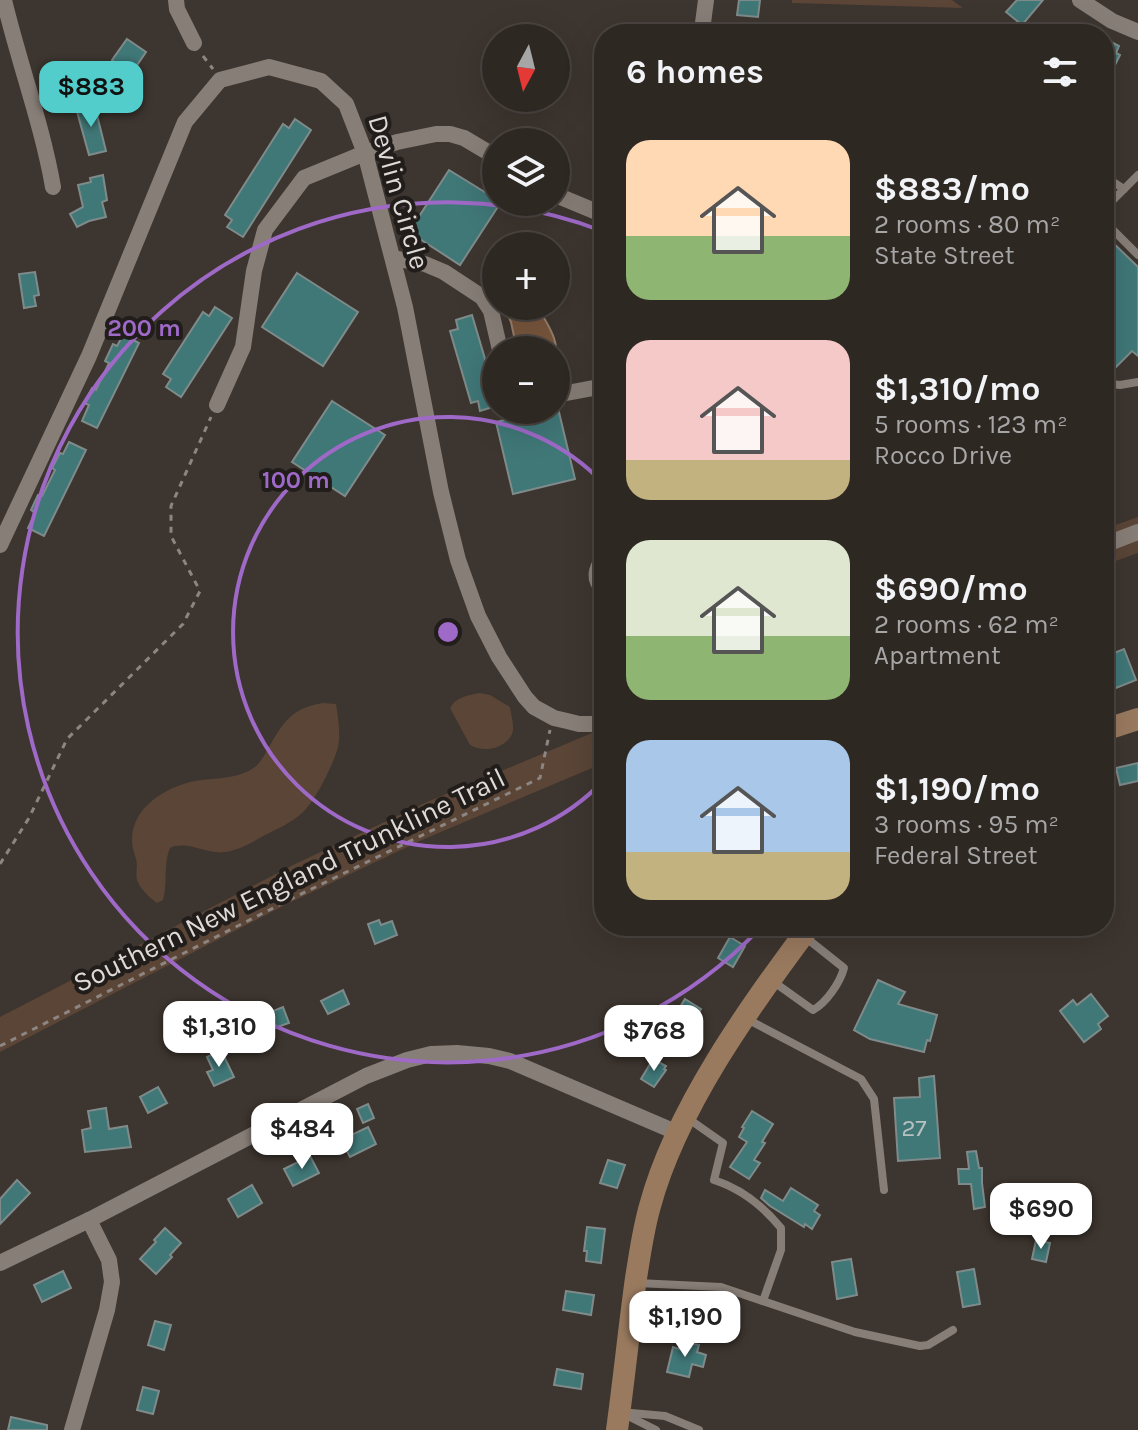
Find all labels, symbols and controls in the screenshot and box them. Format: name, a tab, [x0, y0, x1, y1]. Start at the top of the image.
north arrow	[482, 24, 570, 112]
map controls	[482, 24, 570, 424]
icon: filters	[1038, 50, 1082, 94]
text: 6 homes	[626, 52, 764, 92]
pin: $883	[44, 61, 138, 129]
text: $883	[57, 71, 125, 102]
street label: Devlin Circle	[361, 111, 437, 273]
button: layers	[482, 128, 570, 216]
text: $883/mo	[874, 169, 1030, 209]
icon: home	[690, 172, 786, 268]
text: 2 rooms · 80 m²	[874, 209, 1060, 240]
button: +	[482, 232, 570, 320]
text: State Street	[874, 240, 1014, 271]
text: 200 m	[107, 314, 181, 342]
button: −	[482, 336, 570, 424]
text: $1,310/mo	[874, 369, 1040, 409]
icon: home	[690, 372, 786, 468]
text: 5 rooms · 123 m²	[874, 409, 1068, 440]
text: Rocco Drive	[874, 440, 1012, 471]
text: 100 m	[262, 466, 330, 494]
text: $690/mo	[874, 569, 1028, 609]
icon: home	[690, 572, 786, 668]
text: 2 rooms · 62 m²	[874, 609, 1059, 640]
centre of rings	[434, 618, 462, 646]
text: Apartment	[874, 640, 1001, 671]
street label: Southern New England Trunkline Trail	[68, 761, 510, 999]
text: $1,190/mo	[874, 769, 1040, 809]
icon: home	[690, 772, 786, 868]
text: 3 rooms · 95 m²	[874, 809, 1059, 840]
text: Federal Street	[874, 840, 1038, 871]
pin: $1,310	[154, 1001, 284, 1069]
pin: $768	[607, 1005, 701, 1073]
text: $1,310	[181, 1011, 257, 1042]
text: $768	[622, 1015, 686, 1046]
pin: $484	[255, 1103, 349, 1171]
text: $484	[269, 1113, 335, 1144]
house number: 27	[901, 1114, 927, 1142]
pin: $690	[994, 1183, 1088, 1251]
text: $690	[1008, 1193, 1074, 1224]
pin: $1,190	[620, 1291, 750, 1359]
text: $1,190	[647, 1301, 723, 1332]

